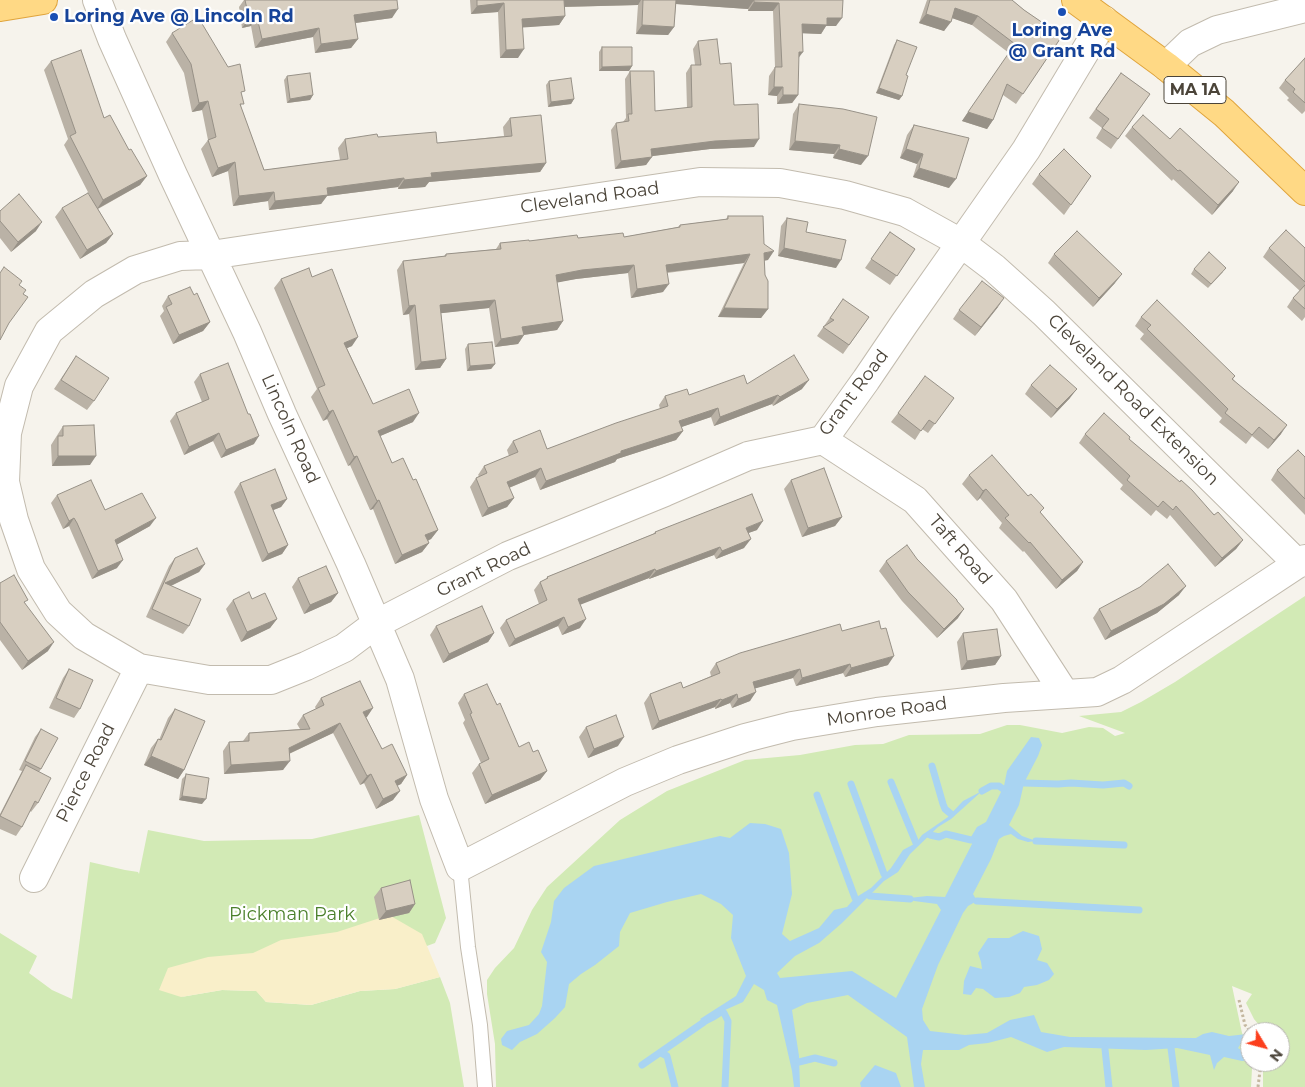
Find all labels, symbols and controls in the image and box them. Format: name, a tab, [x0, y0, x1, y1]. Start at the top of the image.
place label: Loring Ave @ Lincoln Rd	[64, 6, 294, 28]
marker: Loring Ave @ Grant Rd	[1056, 6, 1068, 18]
marker: Loring Ave @ Lincoln Rd	[48, 11, 60, 23]
place label: Loring Ave @ Grant Rd	[1009, 20, 1115, 62]
road number: MA 1A	[1164, 76, 1226, 104]
street label: Cleveland Road	[519, 178, 661, 218]
street label: Cleveland Road Extension	[1043, 310, 1223, 490]
street label: Grant Road	[815, 346, 893, 440]
street label: Lincoln Road	[256, 371, 324, 487]
street label: Taft Road	[924, 511, 996, 589]
street label: Grant Road	[433, 538, 535, 602]
street label: Monroe Road	[825, 693, 949, 731]
street label: Pierce Road	[52, 720, 120, 826]
park label: Pickman Park	[229, 904, 355, 926]
north arrow	[1240, 1022, 1290, 1072]
text: N	[1266, 1045, 1287, 1065]

